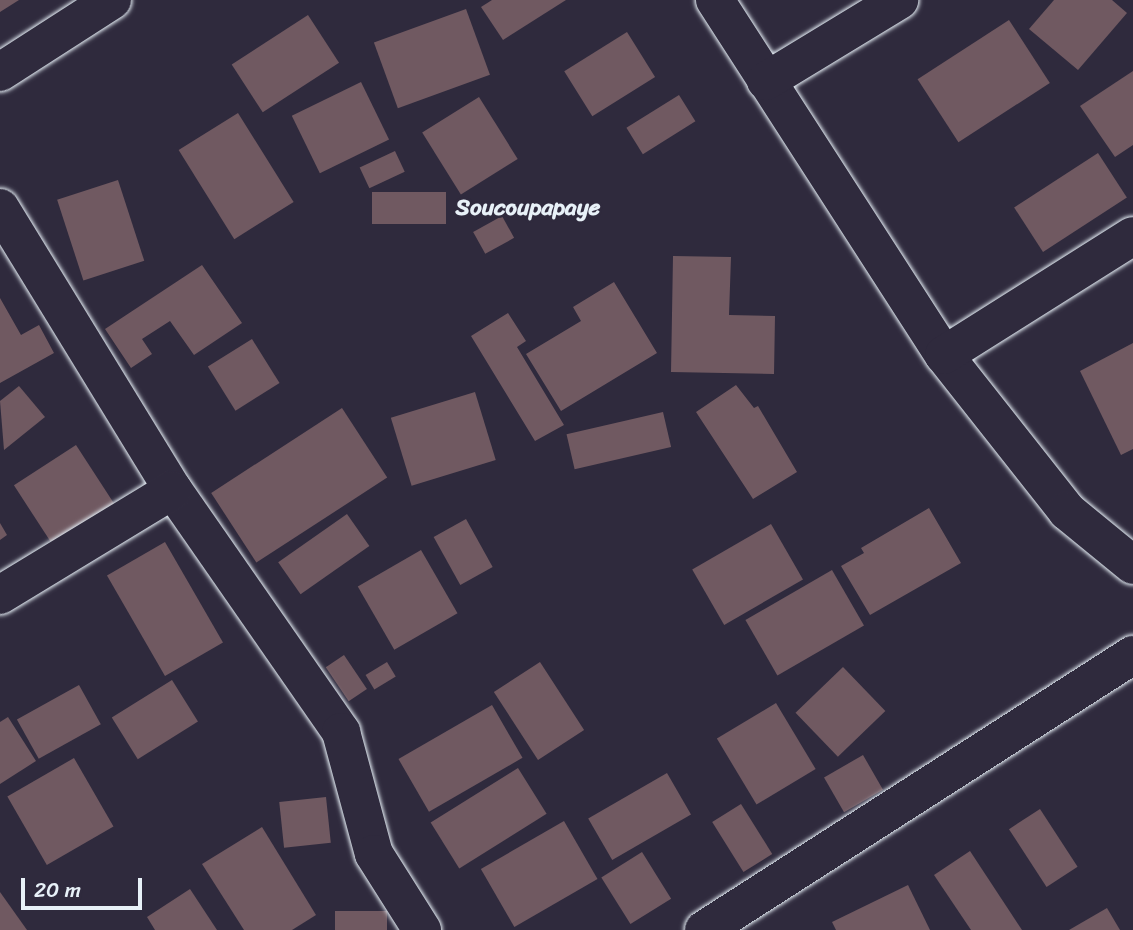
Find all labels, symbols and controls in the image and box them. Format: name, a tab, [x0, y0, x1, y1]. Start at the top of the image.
district label: Soucoupapaye	[456, 194, 600, 222]
scale bar	[24, 864, 145, 908]
text: 20 m	[34, 871, 81, 909]

